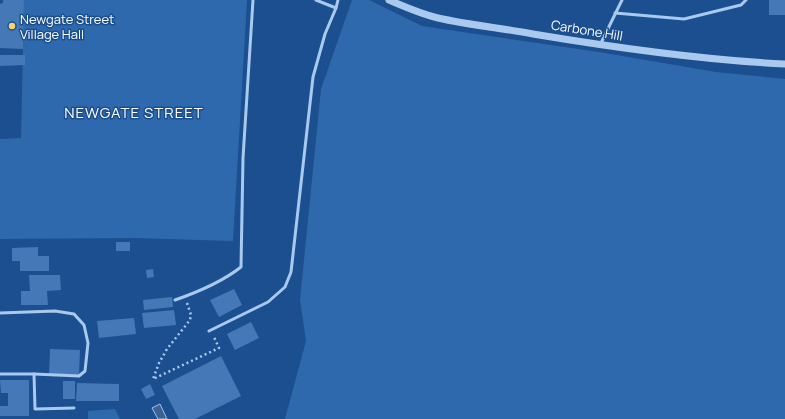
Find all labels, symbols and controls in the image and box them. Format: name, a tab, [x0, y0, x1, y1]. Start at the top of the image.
place label: Newgate Street Village Hall	[20, 10, 114, 43]
street label: Carbone Hill	[550, 15, 624, 45]
marker: Newgate Street Village Hall	[7, 21, 17, 31]
district label: NEWGATE STREET	[64, 102, 204, 123]

